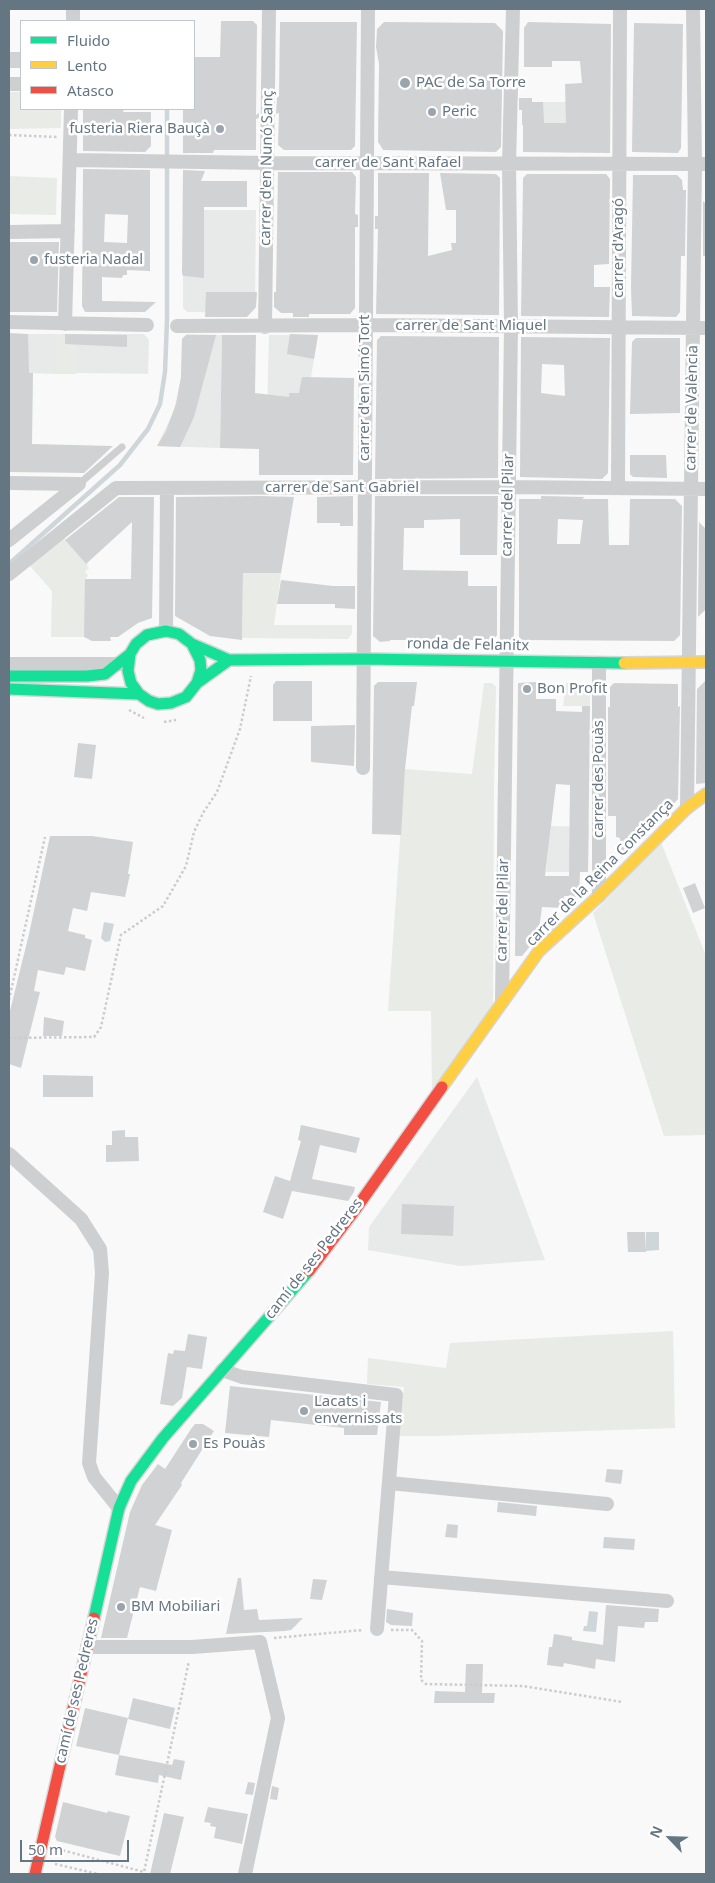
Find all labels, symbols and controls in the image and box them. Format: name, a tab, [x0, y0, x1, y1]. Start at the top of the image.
legend	[20, 20, 195, 110]
text: Fluido	[67, 30, 110, 50]
text: Lento	[67, 55, 107, 75]
place label: PAC de Sa Torre	[416, 74, 526, 92]
marker: PAC de Sa Torre	[398, 76, 412, 90]
text: Atasco	[67, 80, 114, 100]
street label: carrer d'en Nunó Sanç	[257, 90, 277, 246]
place label: Peric	[442, 103, 477, 121]
marker: Peric	[426, 106, 438, 118]
place label: fusteria Riera Bauçà	[69, 120, 210, 138]
marker: fusteria Riera Bauçà	[214, 123, 226, 135]
street label: carrer de Sant Rafael	[315, 154, 461, 172]
street label: carrer d'Aragó	[610, 198, 628, 298]
place label: fusteria Nadal	[44, 251, 143, 269]
marker: fusteria Nadal	[28, 254, 40, 266]
street label: carrer d'en Simó Tort	[356, 315, 374, 461]
street label: carrer de Sant Miquel	[395, 317, 547, 335]
street label: carrer de València	[682, 345, 702, 471]
street label: carrer del Pilar	[498, 453, 518, 557]
street label: carrer de Sant Gabriel	[265, 479, 419, 497]
street label: ronda de Felanitx	[407, 635, 529, 655]
place label: Bon Profit	[537, 680, 607, 698]
marker: Bon Profit	[521, 683, 533, 695]
street label: carrer des Pouàs	[590, 720, 608, 838]
street label: carrer de la Reina Constança	[523, 796, 677, 950]
street label: carrer del Pilar	[493, 858, 513, 962]
street label: camí de ses Pedreres	[261, 1195, 367, 1323]
place label: Lacats i envernissats	[314, 1393, 403, 1428]
marker: Lacats i envernissats	[298, 1405, 310, 1417]
place label: Es Pouàs	[203, 1435, 265, 1453]
marker: Es Pouàs	[187, 1438, 199, 1450]
place label: BM Mobiliari	[131, 1598, 220, 1616]
marker: BM Mobiliari	[115, 1601, 127, 1613]
street label: camí de ses Pedreres	[52, 1617, 102, 1765]
north arrow	[645, 1813, 695, 1863]
text: N	[645, 1823, 667, 1841]
scale bar	[22, 1830, 131, 1862]
text: 50 m	[28, 1839, 63, 1859]

